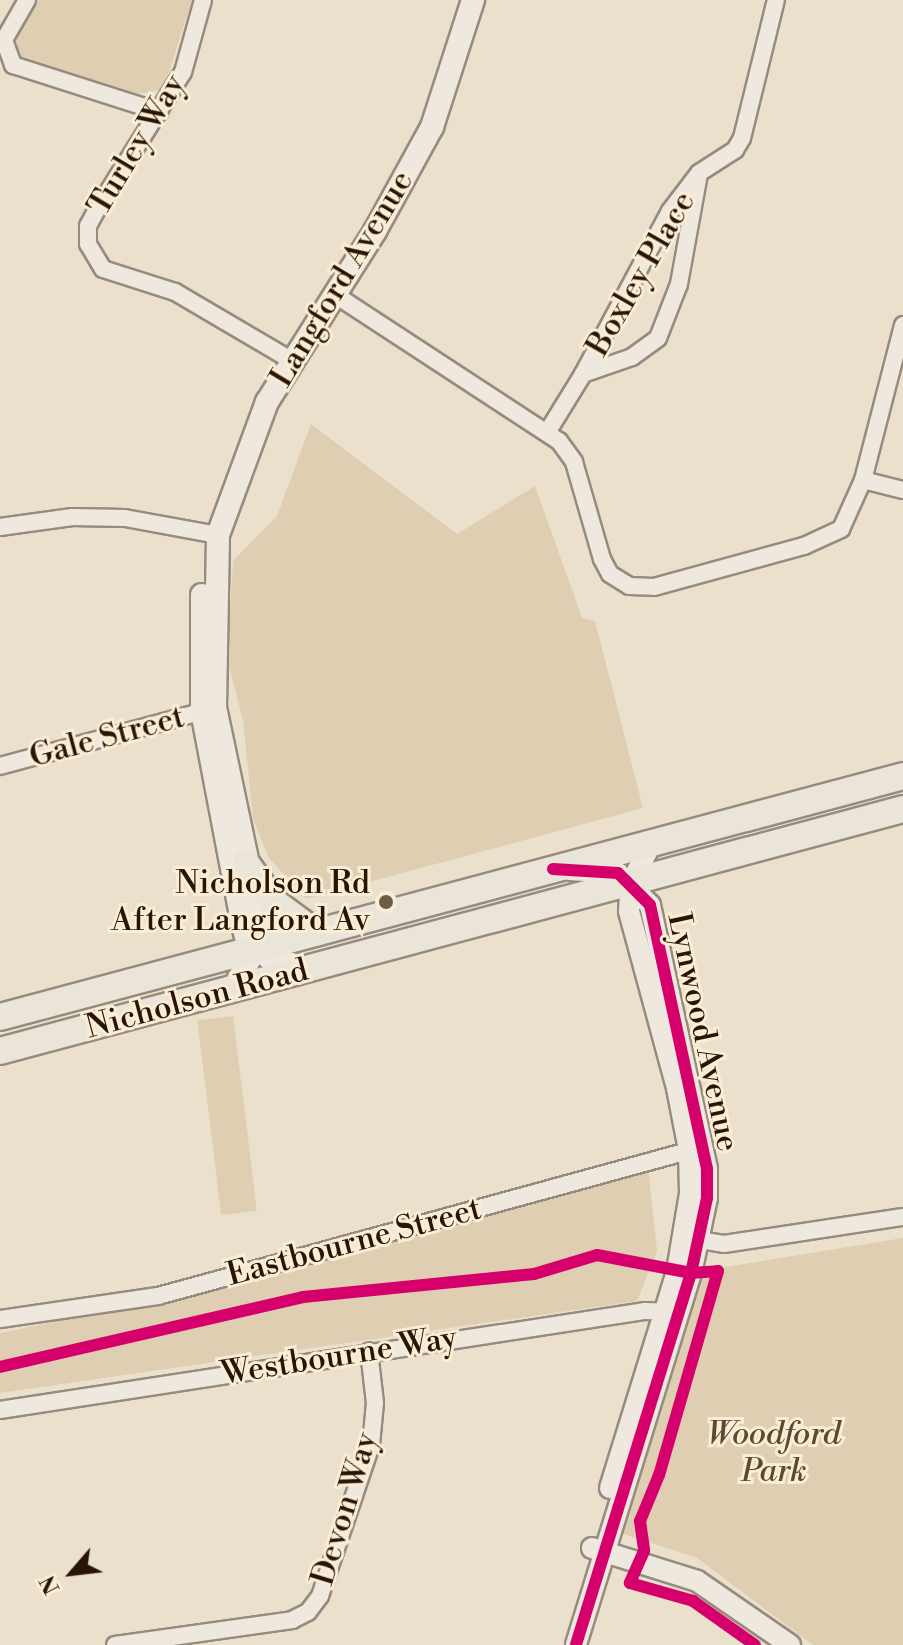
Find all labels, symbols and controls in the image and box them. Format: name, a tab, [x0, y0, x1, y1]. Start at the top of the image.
street label: Turley Way	[80, 68, 194, 222]
street label: Langford Avenue	[262, 164, 422, 394]
street label: Boxley Place	[578, 185, 704, 363]
street label: Gale Street	[25, 698, 189, 776]
place label: Nicholson Rd After Langford Av	[111, 865, 370, 940]
marker: Nicholson Rd After Langford Av	[377, 893, 395, 911]
street label: Lynwood Avenue	[659, 909, 747, 1155]
street label: Nicholson Road	[82, 951, 312, 1047]
street label: Eastbourne Street	[223, 1190, 485, 1294]
street label: Westbourne Way	[218, 1318, 460, 1394]
park label: Woodford Park	[707, 1416, 841, 1491]
street label: Devon Way	[304, 1428, 386, 1590]
north arrow	[32, 1533, 112, 1613]
text: N	[34, 1570, 66, 1599]

